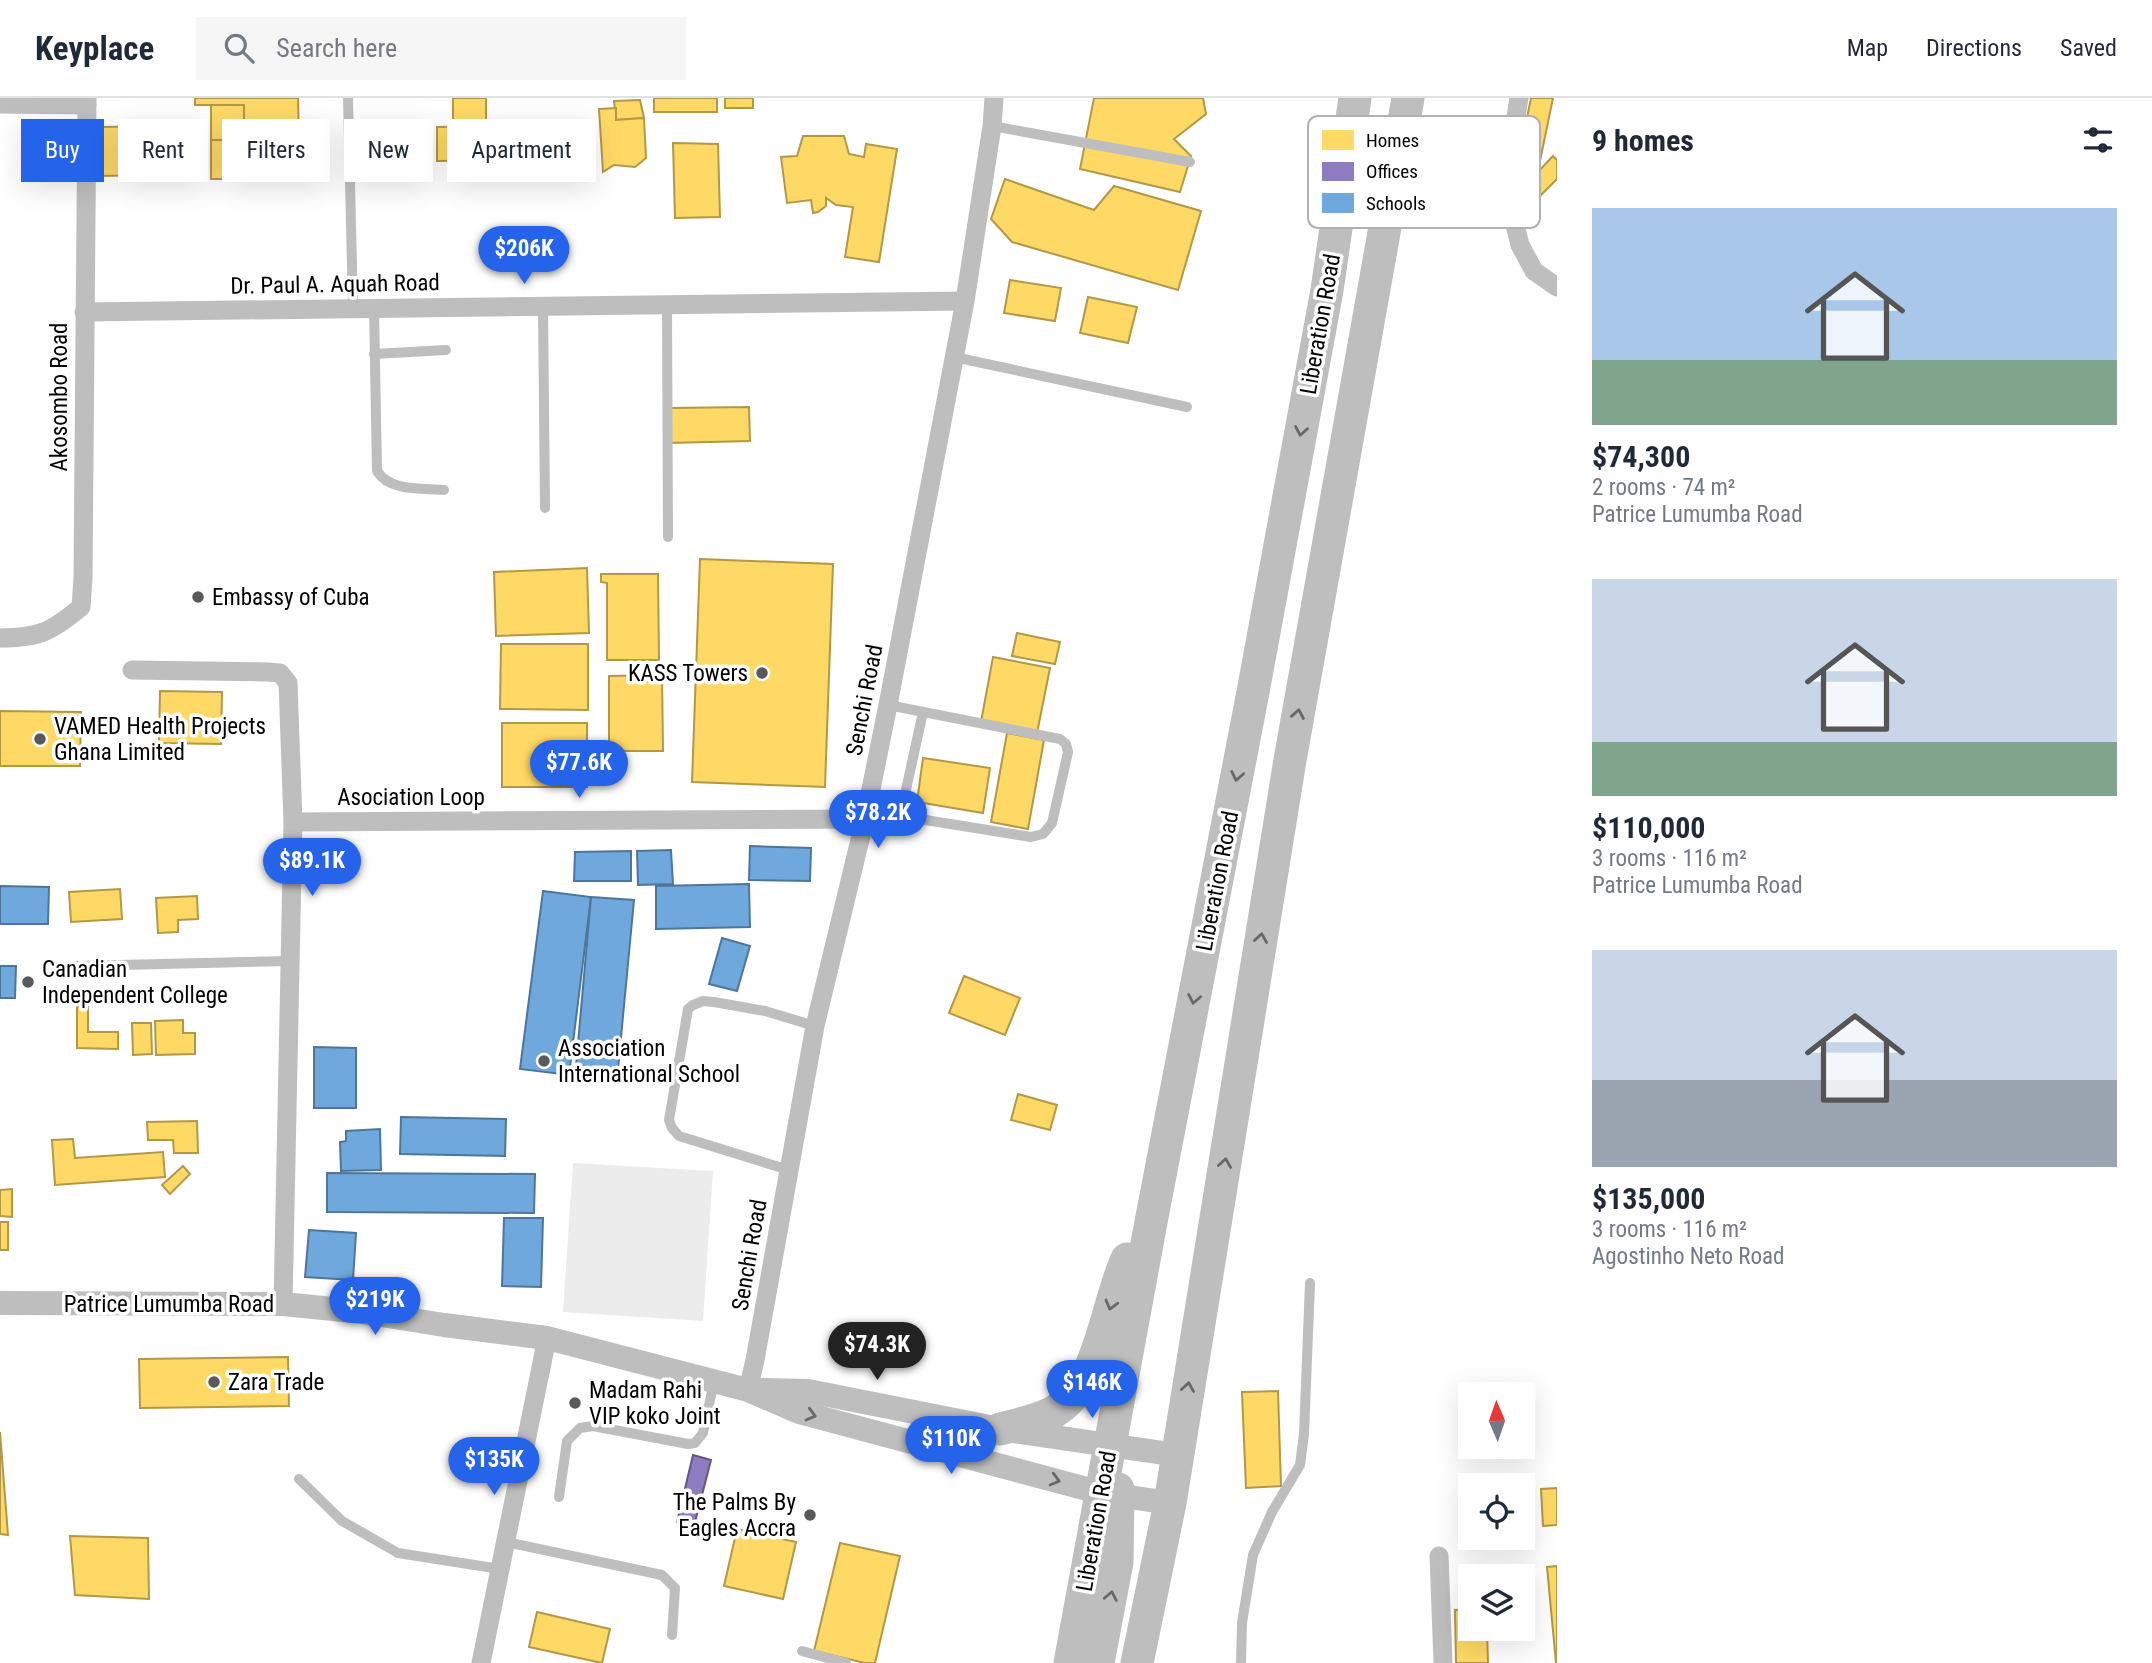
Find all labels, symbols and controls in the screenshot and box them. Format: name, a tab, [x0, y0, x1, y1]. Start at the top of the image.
search box	[196, 17, 686, 80]
text: Keyplace	[35, 29, 154, 68]
icon: search	[220, 29, 258, 67]
text: Search here	[276, 33, 397, 63]
text: Map	[1847, 34, 1888, 62]
text: Directions	[1926, 34, 2022, 62]
text: Saved	[2060, 34, 2117, 62]
legend	[1308, 116, 1540, 228]
chip: Buy	[21, 119, 104, 182]
chip: Rent	[118, 119, 208, 182]
chip: Filters	[222, 119, 330, 182]
chip: New	[344, 119, 433, 182]
chip: Apartment	[447, 119, 596, 182]
icon: filters	[2079, 121, 2117, 159]
text: 9 homes	[1592, 123, 1694, 158]
text: Homes	[1366, 129, 1419, 152]
text: Offices	[1366, 160, 1418, 183]
text: Schools	[1366, 192, 1426, 215]
pin: $206K	[475, 226, 573, 286]
text: $206K	[494, 235, 554, 262]
street label: Liberation Road	[1295, 252, 1346, 396]
icon: home	[1792, 253, 1918, 379]
street label: Dr. Paul A. Aquah Road	[230, 269, 440, 300]
street label: Akosombo Road	[46, 323, 73, 471]
one-way arrow	[1295, 425, 1310, 437]
text: $74,300	[1592, 439, 1690, 474]
text: 2 rooms · 74 m²	[1592, 474, 1735, 501]
text: Patrice Lumumba Road	[1592, 501, 1803, 528]
place label: Embassy of Cuba	[212, 584, 370, 611]
marker: Embassy of Cuba	[190, 589, 206, 605]
icon: home	[1792, 624, 1918, 750]
street label: Senchi Road	[841, 642, 888, 758]
place label: KASS Towers	[628, 660, 748, 687]
marker: KASS Towers	[754, 665, 770, 681]
one-way arrow	[1290, 708, 1305, 720]
place label: VAMED Health Projects Ghana Limited	[54, 713, 266, 766]
marker: VAMED Health Projects Ghana Limited	[32, 731, 48, 747]
pin: $77.6K	[522, 740, 636, 800]
text: $77.6K	[546, 749, 612, 776]
one-way arrow	[1230, 770, 1245, 781]
street label: Asociation Loop	[337, 784, 485, 811]
pin: $78.2K	[821, 790, 935, 850]
text: $78.2K	[845, 799, 911, 826]
street label: Liberation Road	[1191, 809, 1244, 953]
text: $110,000	[1592, 810, 1705, 845]
pin: $89.1K	[255, 838, 369, 898]
text: 3 rooms · 116 m²	[1592, 845, 1747, 872]
text: $89.1K	[279, 847, 345, 874]
text: Patrice Lumumba Road	[1592, 872, 1803, 899]
one-way arrow	[1253, 932, 1268, 944]
place label: Canadian Independent College	[42, 956, 228, 1009]
marker: Canadian Independent College	[20, 974, 36, 990]
one-way arrow	[1188, 993, 1203, 1005]
icon: home	[1792, 995, 1918, 1121]
place label: Association International School	[558, 1035, 740, 1088]
marker: Association International School	[536, 1053, 552, 1069]
one-way arrow	[1217, 1157, 1232, 1169]
text: $135,000	[1592, 1181, 1705, 1216]
street label: Senchi Road	[726, 1197, 773, 1313]
text: 3 rooms · 116 m²	[1592, 1216, 1747, 1243]
text: Agostinho Neto Road	[1592, 1243, 1784, 1270]
pin: $219K	[326, 1278, 424, 1337]
text: $219K	[345, 1286, 405, 1313]
street label: Patrice Lumumba Road	[64, 1291, 274, 1318]
one-way arrow	[1105, 1298, 1119, 1310]
pin: $74.3K	[820, 1322, 934, 1382]
text: $74.3K	[844, 1331, 910, 1358]
pin: $146K	[1043, 1360, 1141, 1420]
place label: Zara Trade	[228, 1369, 324, 1396]
text: $146K	[1062, 1369, 1122, 1396]
marker: Zara Trade	[206, 1374, 222, 1390]
place label: Madam Rahi VIP koko Joint	[589, 1377, 721, 1430]
one-way arrow	[1180, 1381, 1195, 1393]
north arrow	[1458, 1382, 1535, 1460]
map controls	[1458, 1382, 1535, 1641]
marker: Madam Rahi VIP koko Joint	[567, 1395, 583, 1411]
one-way arrow	[805, 1407, 817, 1422]
pin: $110K	[902, 1416, 1000, 1476]
text: $110K	[921, 1425, 981, 1452]
pin: $135K	[445, 1438, 543, 1497]
text: $135K	[464, 1446, 524, 1473]
street label: Liberation Road	[1071, 1449, 1122, 1593]
one-way arrow	[1049, 1471, 1061, 1486]
button: locate	[1458, 1473, 1535, 1550]
place label: The Palms By Eagles Accra	[673, 1489, 796, 1542]
marker: The Palms By Eagles Accra	[802, 1507, 818, 1523]
button: layers	[1458, 1564, 1535, 1641]
one-way arrow	[1102, 1590, 1117, 1602]

